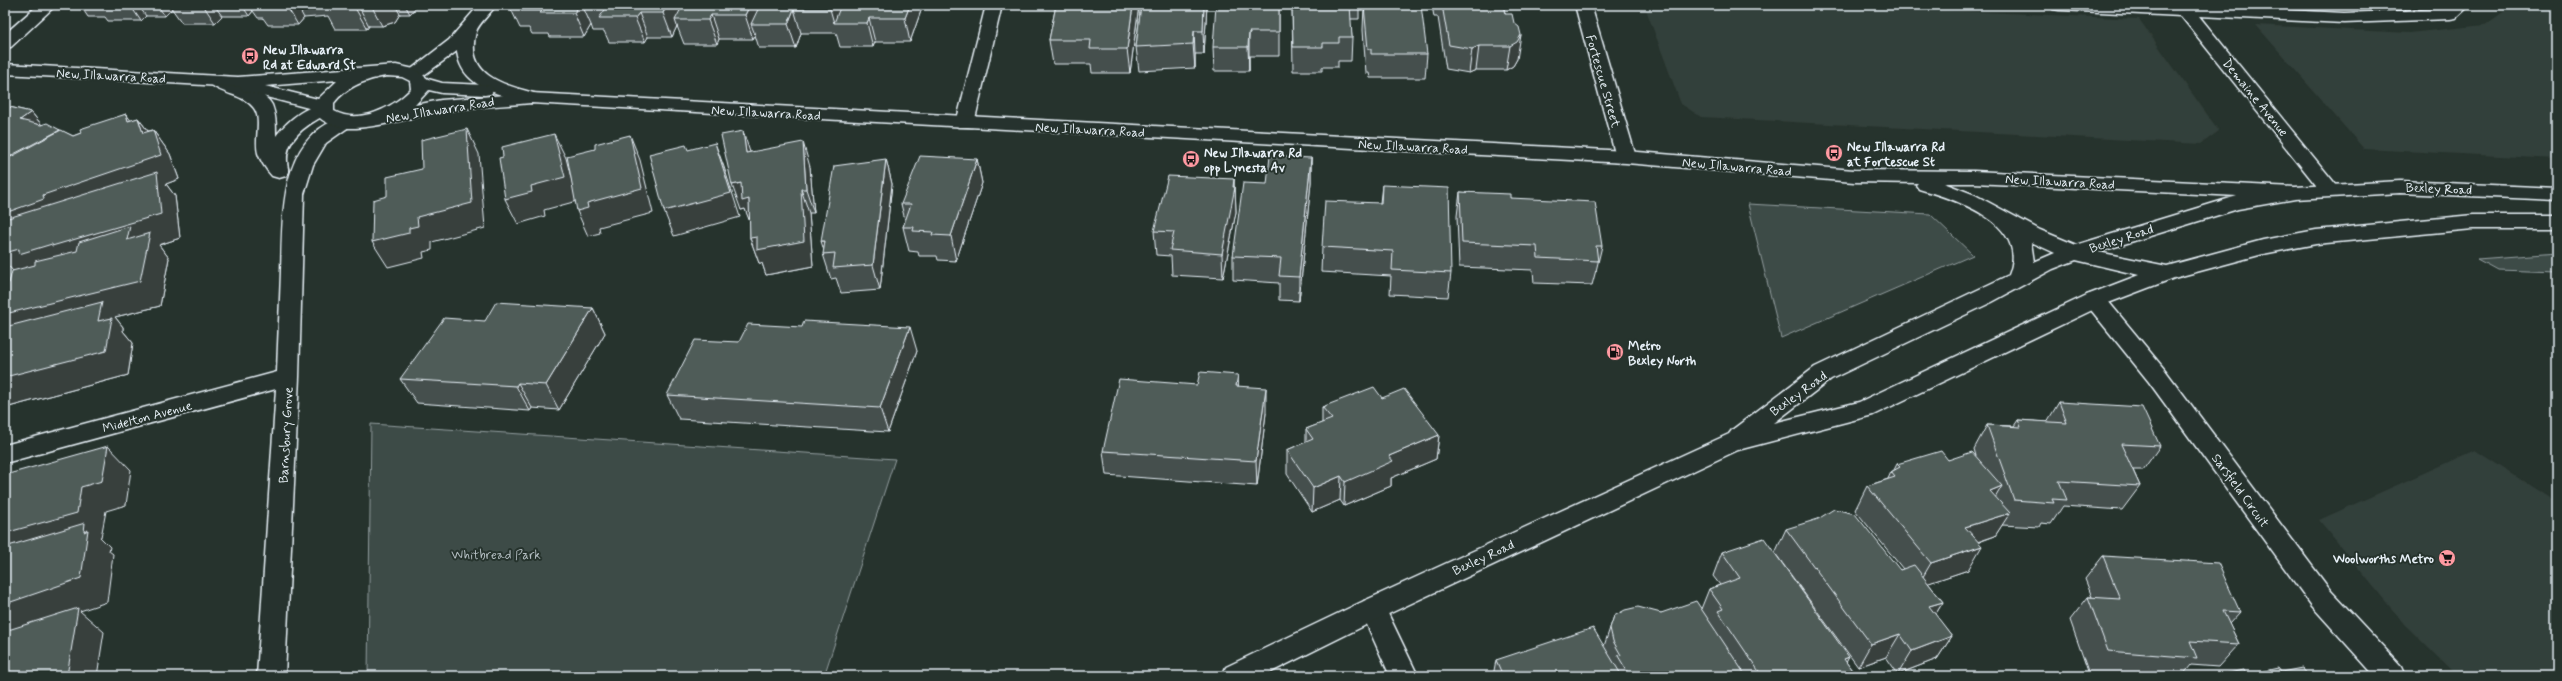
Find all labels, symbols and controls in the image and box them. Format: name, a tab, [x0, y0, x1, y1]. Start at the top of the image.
street label: Fortescue Street	[1581, 33, 1624, 130]
place label: New Illawarra Rd at Edward St	[263, 42, 357, 74]
bus stop icon: New Illawarra Rd at Edward St	[240, 46, 260, 66]
street label: Demaine Avenue	[2218, 55, 2292, 141]
street label: New Illawarra Road	[56, 65, 166, 88]
street label: New Illawarra Road	[385, 93, 496, 127]
street label: New Illawarra Road	[711, 102, 821, 125]
street label: New Illawarra Road	[1035, 119, 1145, 142]
street label: New Illawarra Road	[1358, 136, 1468, 159]
place label: New Illawarra Rd at Fortescue St	[1847, 139, 1945, 171]
bus stop icon: New Illawarra Rd at Fortescue St	[1824, 143, 1844, 163]
place label: New Illawarra Rd opp Lynesta Av	[1204, 145, 1302, 177]
bus stop icon: New Illawarra Rd opp Lynesta Av	[1181, 149, 1201, 169]
street label: New Illawarra Road	[1681, 154, 1792, 181]
street label: New Illawarra Road	[2005, 171, 2115, 194]
street label: Bexley Road	[2405, 180, 2473, 199]
street label: Bexley Road	[2087, 221, 2156, 258]
place label: Metro Bexley North	[1628, 338, 1696, 370]
fuel station icon: Metro Bexley North	[1605, 342, 1625, 362]
street label: Bexley Road	[1767, 368, 1831, 421]
street label: Barnsbury Grove	[275, 386, 298, 484]
street label: Midelton Avenue	[101, 397, 194, 438]
street label: Sarsfield Circuit	[2207, 451, 2272, 531]
street label: Bexley Road	[1450, 537, 1517, 580]
park label: Whitbread Park	[451, 547, 541, 564]
supermarket icon: Woolworths Metro	[2437, 548, 2457, 568]
place label: Woolworths Metro	[2332, 551, 2435, 568]

